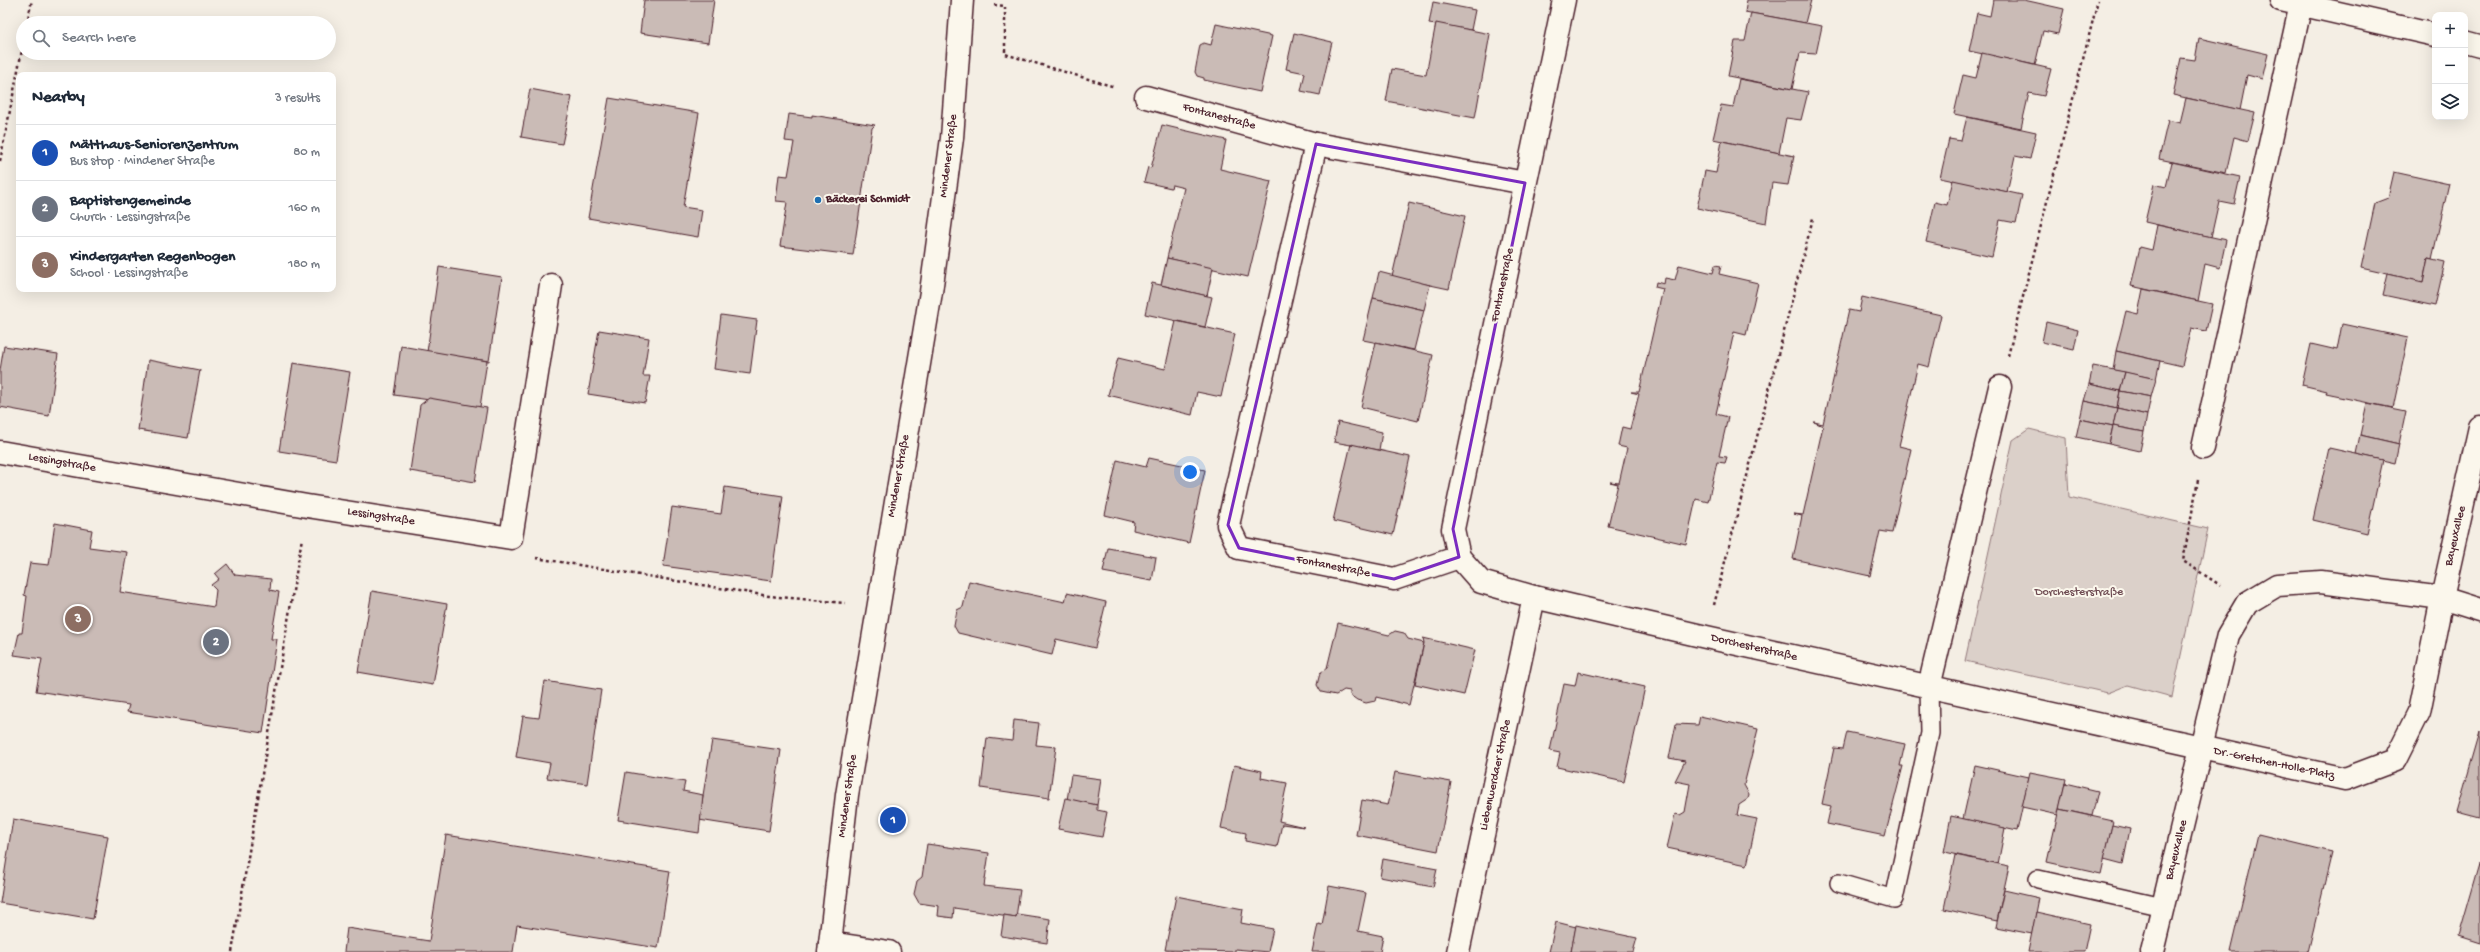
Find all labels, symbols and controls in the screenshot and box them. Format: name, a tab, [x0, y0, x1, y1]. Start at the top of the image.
map controls	[2432, 12, 2468, 120]
button: +	[2432, 12, 2468, 48]
search box	[16, 16, 336, 60]
icon: search	[30, 27, 52, 49]
text: Search here	[62, 29, 136, 47]
button: −	[2432, 48, 2468, 84]
button: layers	[2432, 84, 2468, 120]
text: Nearby	[32, 88, 85, 108]
text: 3 results	[275, 91, 320, 106]
street label: Fontanestraße	[1180, 100, 1258, 134]
street label: Mindener Straße	[937, 113, 961, 198]
text: Mätthaus-Seniorenzentrum	[70, 136, 238, 154]
text: 1	[42, 145, 48, 160]
text: 80 m	[293, 145, 320, 160]
text: Bus stop · Mindener Straße	[70, 154, 215, 169]
text: Baptistengemeinde	[70, 192, 191, 210]
place label: Bäckerei Schmidt	[825, 193, 911, 207]
marker: Bäckerei Schmidt	[813, 195, 823, 205]
text: 2	[42, 201, 48, 216]
text: 160 m	[288, 201, 320, 216]
text: Church · Lessingstraße	[70, 210, 190, 225]
street label: Fontanestraße	[1488, 246, 1518, 324]
text: Kindergarten Regenbogen	[70, 248, 235, 266]
text: 3	[42, 257, 48, 272]
text: 180 m	[288, 257, 320, 272]
text: School · Lessingstraße	[70, 266, 188, 281]
street label: Mindener Straße	[885, 433, 913, 518]
street label: Lessingstraße	[27, 450, 98, 476]
your location	[1180, 462, 1200, 482]
street label: Bayeuxallee	[2442, 504, 2470, 568]
street label: Lessingstraße	[346, 505, 417, 529]
street label: Fontanestraße	[1294, 553, 1372, 581]
park label: Dorchesterstraße	[2034, 586, 2124, 600]
pin: 3	[65, 604, 91, 634]
pin: 2	[203, 627, 229, 657]
street label: Dorchesterstraße	[1708, 631, 1799, 665]
street label: Liebenwerdaer Straße	[1477, 717, 1515, 832]
street label: Dr.-Gretchen-Holle-Platz	[2211, 744, 2336, 784]
street label: Mindener Straße	[835, 753, 861, 838]
pin: 1	[880, 805, 906, 835]
street label: Bayeuxallee	[2163, 818, 2191, 882]

